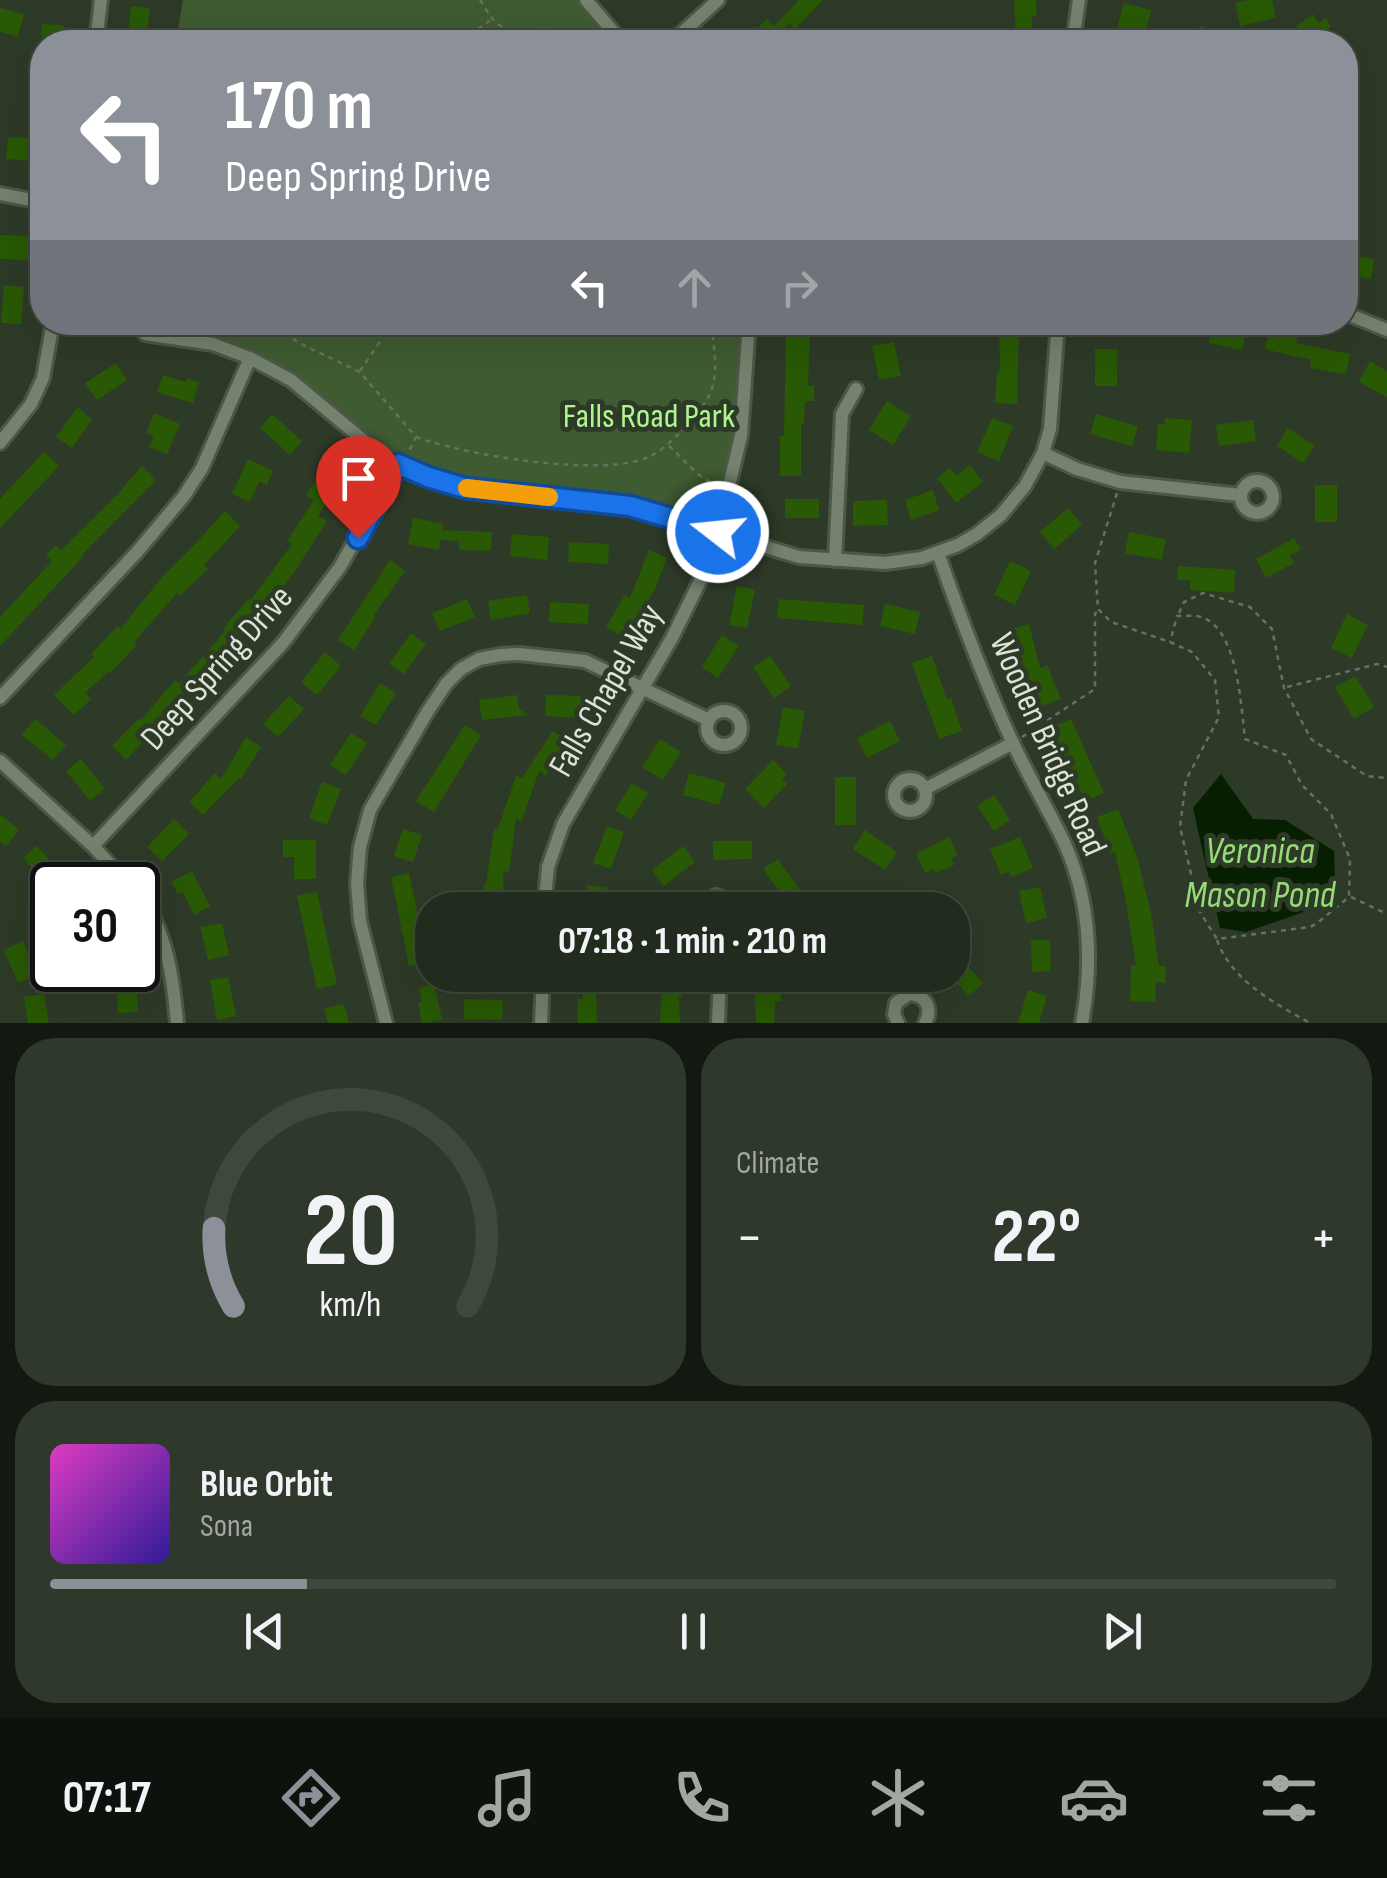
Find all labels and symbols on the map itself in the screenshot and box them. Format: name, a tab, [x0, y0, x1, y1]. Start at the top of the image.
park label: Falls Road Park	[563, 395, 736, 438]
pin	[316, 436, 401, 539]
position arrow	[666, 480, 770, 584]
street label: Deep Spring Drive	[132, 577, 302, 759]
street label: Falls Chapel Way	[540, 597, 673, 785]
street label: Wooden Bridge Road	[979, 627, 1116, 863]
water label: Veronica Mason Pond	[1185, 829, 1337, 918]
speed limit sign: 30	[30, 862, 160, 992]

